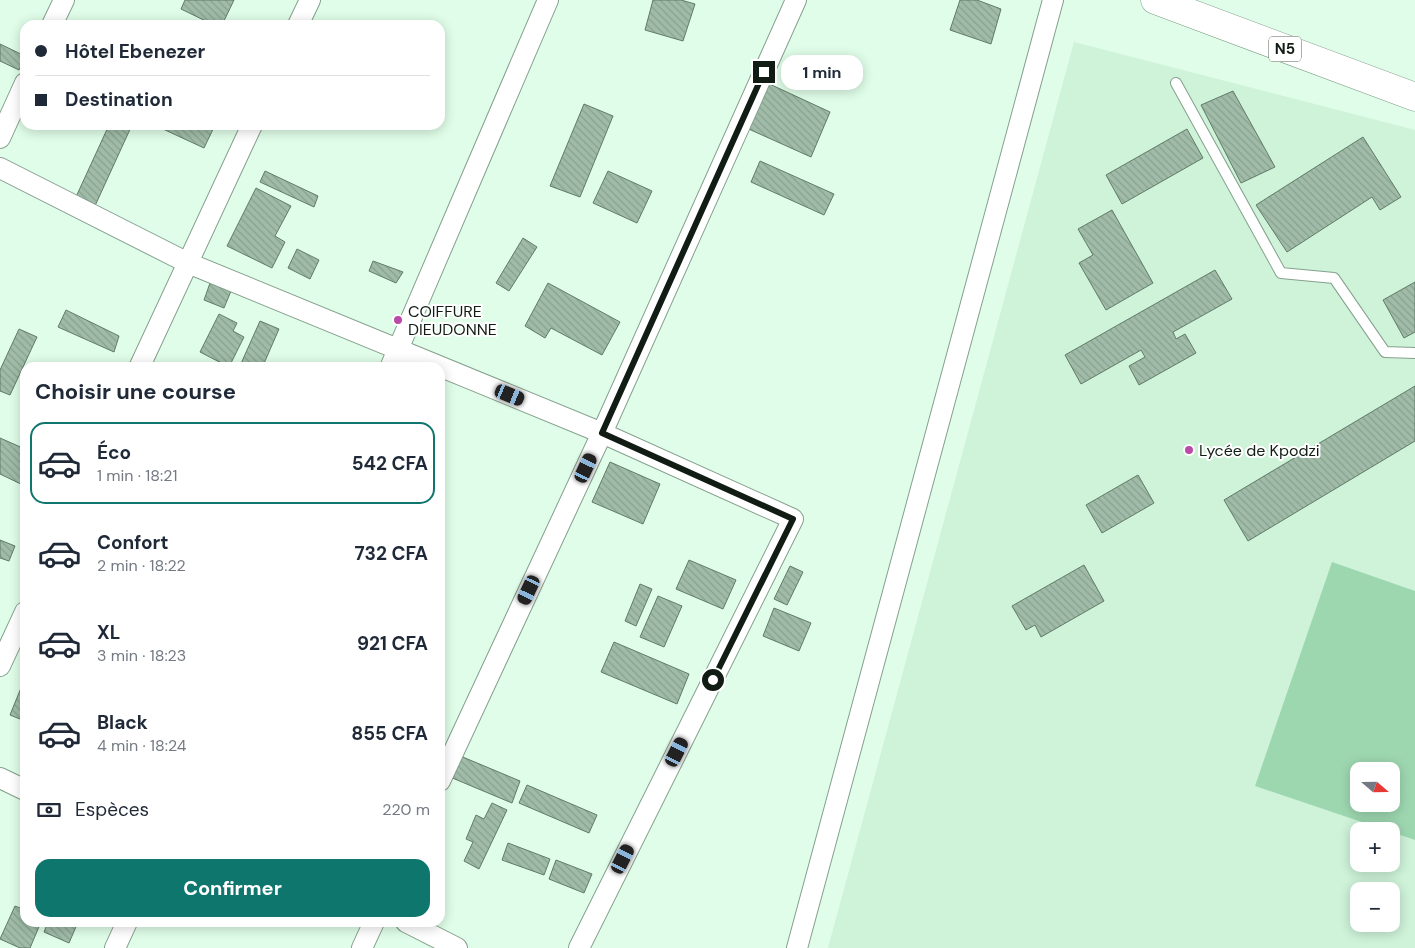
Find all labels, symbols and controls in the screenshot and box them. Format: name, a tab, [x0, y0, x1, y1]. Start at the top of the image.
road number: N5	[1269, 36, 1301, 62]
text: Hôtel Ebenezer	[65, 39, 205, 64]
callout: 1 min	[782, 54, 864, 90]
route end	[753, 61, 775, 83]
text: 1 min	[803, 62, 841, 83]
text: Destination	[65, 87, 173, 112]
place label: COIFFURE DIEUDONNE	[408, 301, 497, 340]
marker: COIFFURE DIEUDONNE	[392, 314, 404, 326]
text: Choisir une course	[35, 377, 236, 406]
car	[493, 382, 526, 408]
text: Éco	[97, 440, 131, 465]
place label: Lycée de Kpodzi	[1199, 440, 1320, 461]
icon: car	[37, 441, 82, 486]
marker: Lycée de Kpodzi	[1183, 444, 1195, 456]
text: 542 CFA	[352, 451, 428, 476]
car	[572, 451, 599, 485]
text: 1 min · 18:21	[97, 465, 177, 486]
text: Confort	[97, 530, 169, 555]
icon: car	[37, 531, 82, 576]
text: 732 CFA	[355, 541, 428, 566]
text: 2 min · 18:22	[97, 555, 186, 576]
car	[515, 573, 542, 607]
text: XL	[97, 620, 120, 645]
icon: car	[37, 621, 82, 666]
text: 921 CFA	[357, 631, 428, 656]
text: 3 min · 18:23	[97, 645, 186, 666]
route start	[702, 669, 724, 691]
text: Black	[97, 710, 148, 735]
icon: car	[37, 711, 82, 756]
text: 855 CFA	[351, 721, 428, 746]
text: 4 min · 18:24	[97, 735, 187, 756]
car	[663, 735, 690, 769]
north arrow	[1350, 762, 1400, 812]
map controls	[1350, 762, 1400, 932]
icon: cash	[35, 796, 63, 824]
text: Espèces	[75, 797, 149, 822]
text: 220 m	[382, 799, 430, 820]
button: +	[1350, 822, 1400, 872]
car	[609, 842, 636, 876]
button: Confirmer	[35, 859, 430, 917]
button: −	[1350, 882, 1400, 932]

